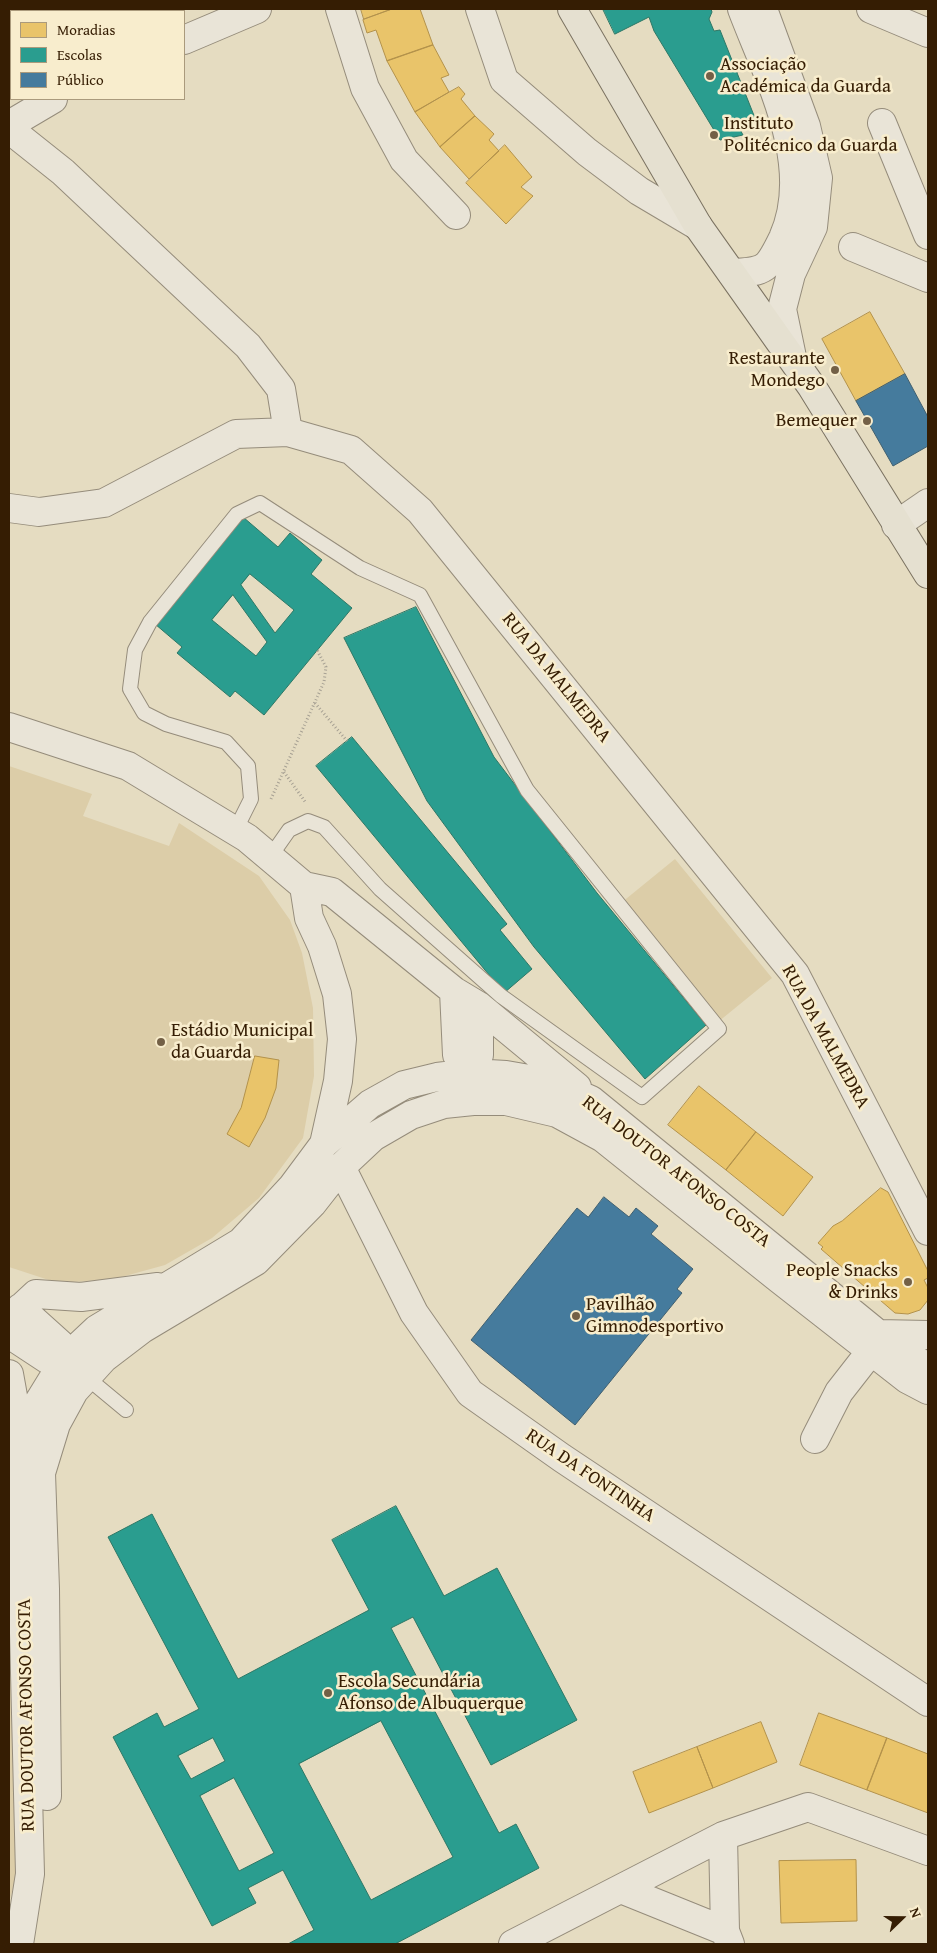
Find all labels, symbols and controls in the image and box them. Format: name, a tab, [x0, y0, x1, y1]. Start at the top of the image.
legend	[10, 10, 185, 100]
text: Moradias	[57, 19, 115, 40]
text: Escolas	[57, 44, 102, 65]
place label: Associação Académica da Guarda	[720, 54, 891, 98]
text: Público	[57, 69, 104, 90]
marker: Associação Académica da Guarda	[704, 70, 716, 82]
place label: Instituto Politécnico da Guarda	[724, 113, 897, 157]
marker: Instituto Politécnico da Guarda	[708, 129, 720, 141]
place label: Restaurante Mondego	[729, 348, 825, 392]
marker: Restaurante Mondego	[829, 364, 841, 376]
place label: Bemequer	[776, 410, 857, 432]
marker: Bemequer	[861, 415, 873, 427]
street label: RUA DA MALMEDRA	[497, 608, 615, 748]
street label: RUA DA MALMEDRA	[776, 961, 874, 1113]
place label: Estádio Municipal da Guarda	[171, 1020, 313, 1064]
marker: Estádio Municipal da Guarda	[155, 1036, 167, 1048]
street label: RUA DOUTOR AFONSO COSTA	[577, 1091, 775, 1253]
place label: People Snacks & Drinks	[786, 1260, 898, 1304]
marker: People Snacks & Drinks	[902, 1276, 914, 1288]
place label: Pavilhão Gimnodesportivo	[586, 1294, 724, 1338]
marker: Pavilhão Gimnodesportivo	[570, 1310, 582, 1322]
street label: RUA DA FONTINHA	[521, 1424, 659, 1528]
street label: RUA DOUTOR AFONSO COSTA	[14, 1598, 40, 1832]
place label: Escola Secundária Afonso de Albuquerque	[338, 1671, 524, 1715]
marker: Escola Secundária Afonso de Albuquerque	[322, 1687, 334, 1699]
north arrow	[877, 1893, 927, 1943]
text: N	[905, 1904, 927, 1920]

